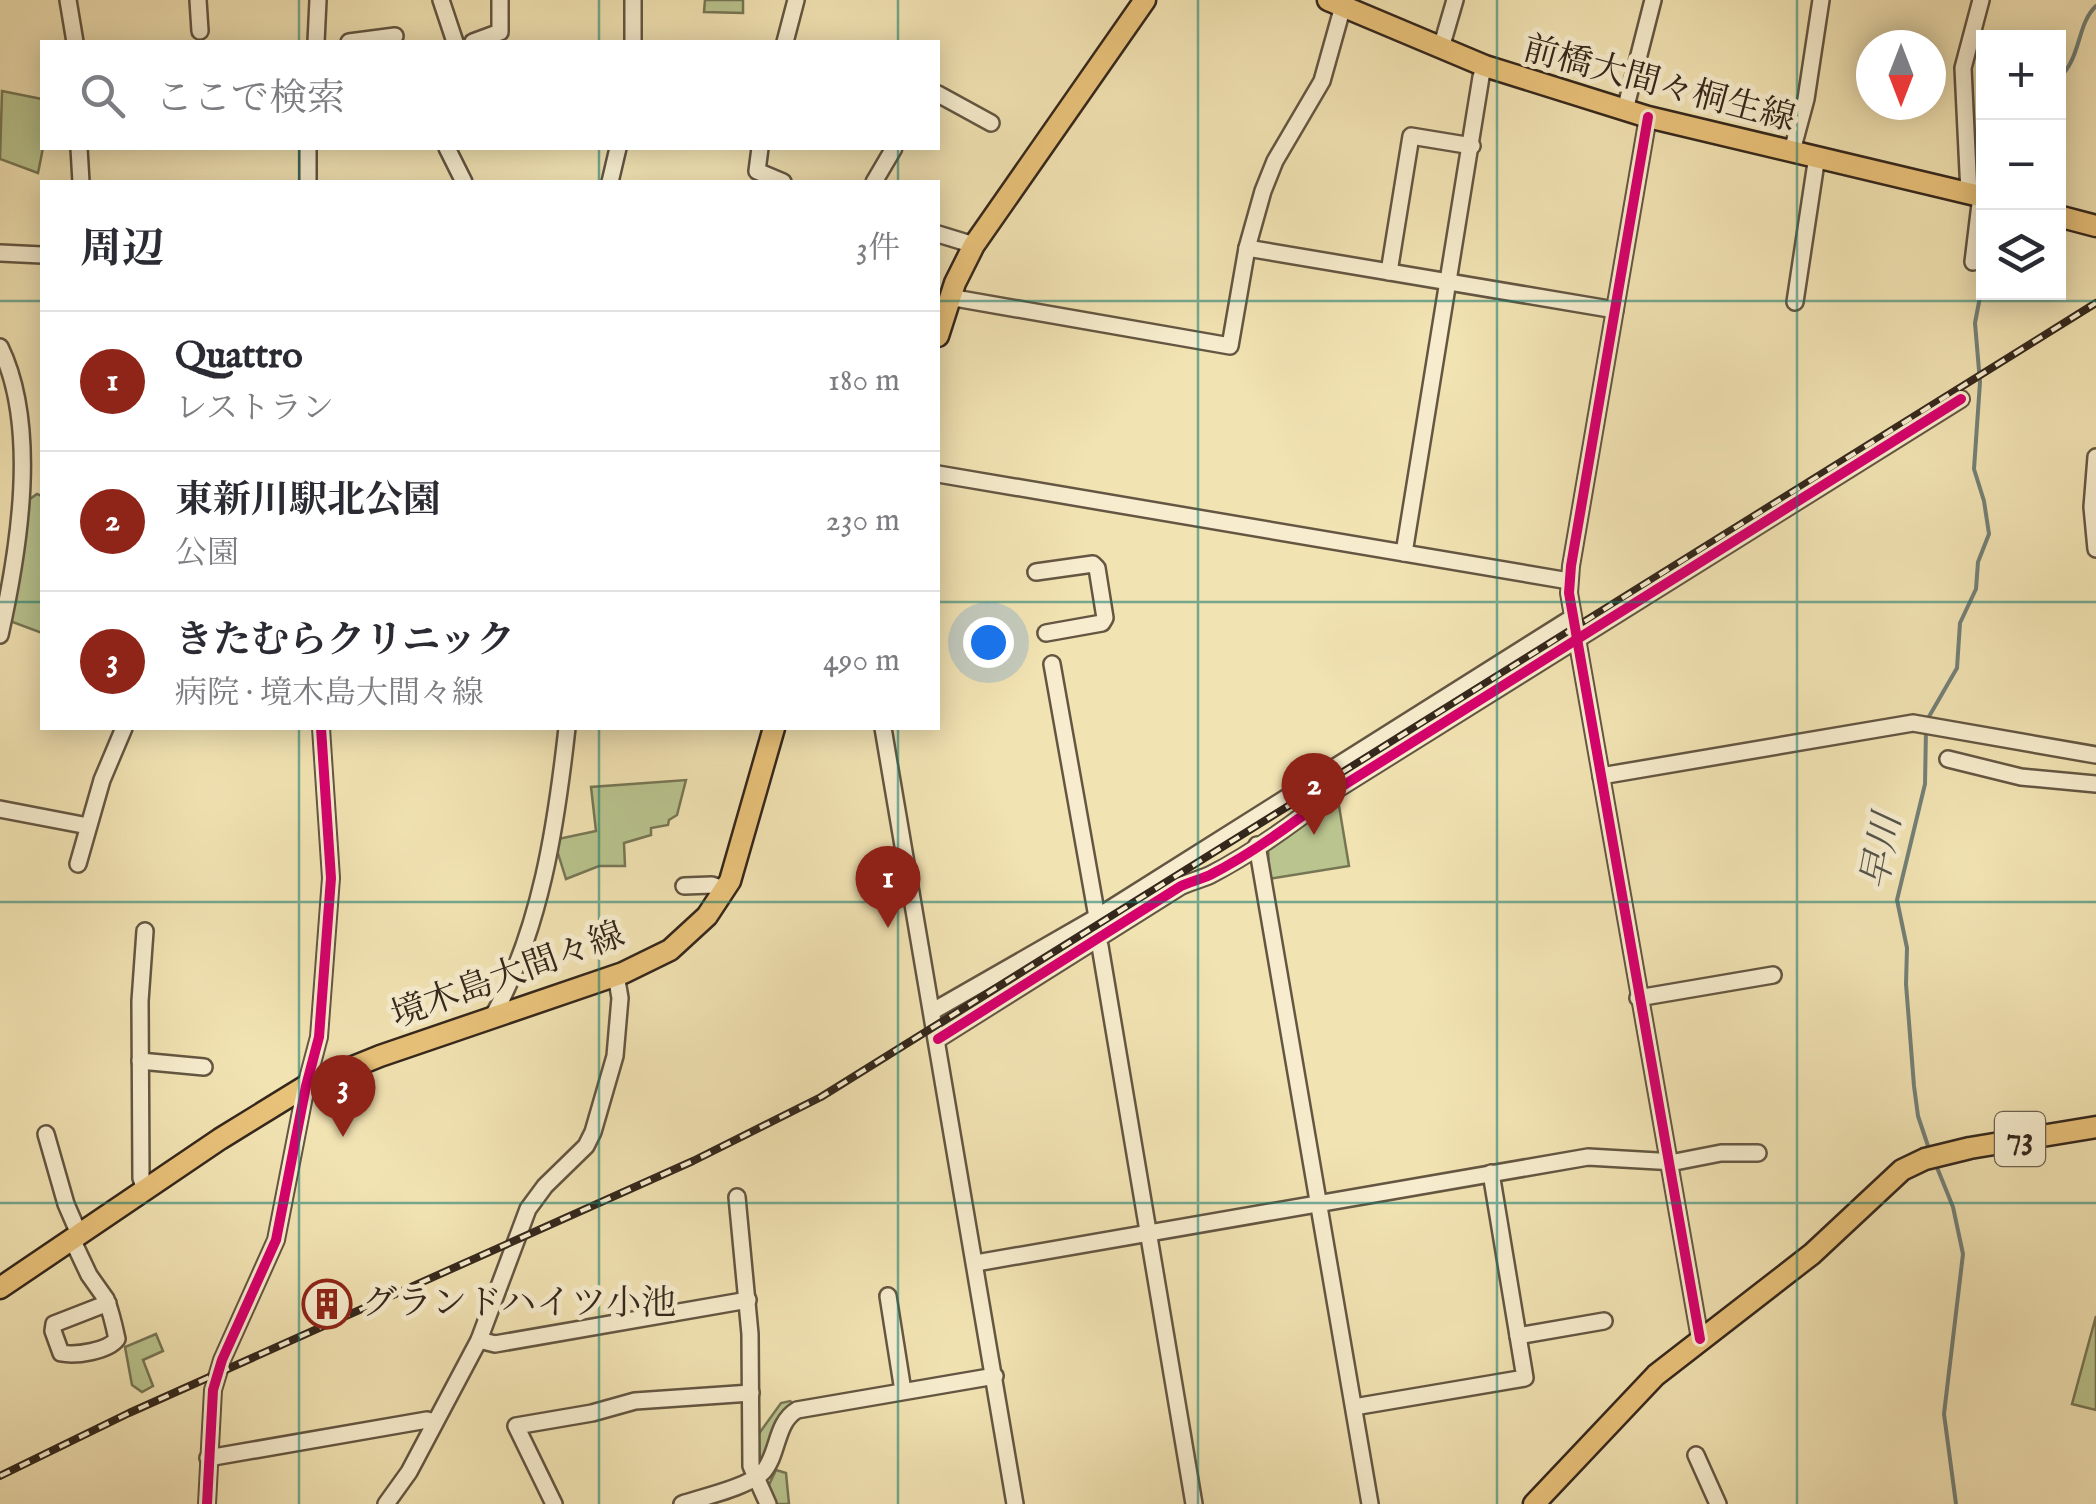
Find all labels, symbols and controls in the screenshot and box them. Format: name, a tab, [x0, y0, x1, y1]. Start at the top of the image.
street label: 前橋大間々桐生線	[1518, 27, 1800, 143]
north arrow	[1856, 30, 1946, 120]
map controls	[1976, 30, 2066, 300]
button: +	[1976, 30, 2066, 120]
search box	[40, 40, 940, 150]
icon: search	[75, 68, 130, 123]
text: ここで検索	[155, 76, 345, 124]
button: −	[1976, 120, 2066, 210]
button: layers	[1976, 210, 2066, 300]
text: 周辺	[80, 224, 164, 277]
text: 3件	[856, 229, 900, 270]
text: Quattro	[175, 333, 303, 381]
text: 1	[107, 361, 118, 402]
text: 180 m	[828, 361, 900, 402]
text: レストラン	[175, 389, 334, 430]
text: 東新川駅北公園	[175, 478, 441, 526]
text: 2	[105, 501, 120, 542]
text: 230 m	[826, 501, 900, 542]
text: 公園	[175, 534, 239, 575]
your location	[963, 617, 1014, 668]
text: きたむらクリニック	[175, 618, 515, 666]
text: 3	[107, 641, 118, 682]
text: 490 m	[823, 641, 900, 682]
text: 病院 · 境木島大間々線	[175, 674, 484, 715]
pin: 2	[1282, 752, 1346, 835]
water label: 早川	[1852, 806, 1915, 894]
pin: 1	[856, 846, 920, 928]
street label: 境木島大間々線	[385, 913, 631, 1039]
pin: 3	[310, 1054, 376, 1137]
road number: 73	[1995, 1112, 2045, 1166]
building icon: グランドハイツ小池	[301, 1278, 353, 1330]
place label: グランドハイツ小池	[362, 1282, 676, 1327]

